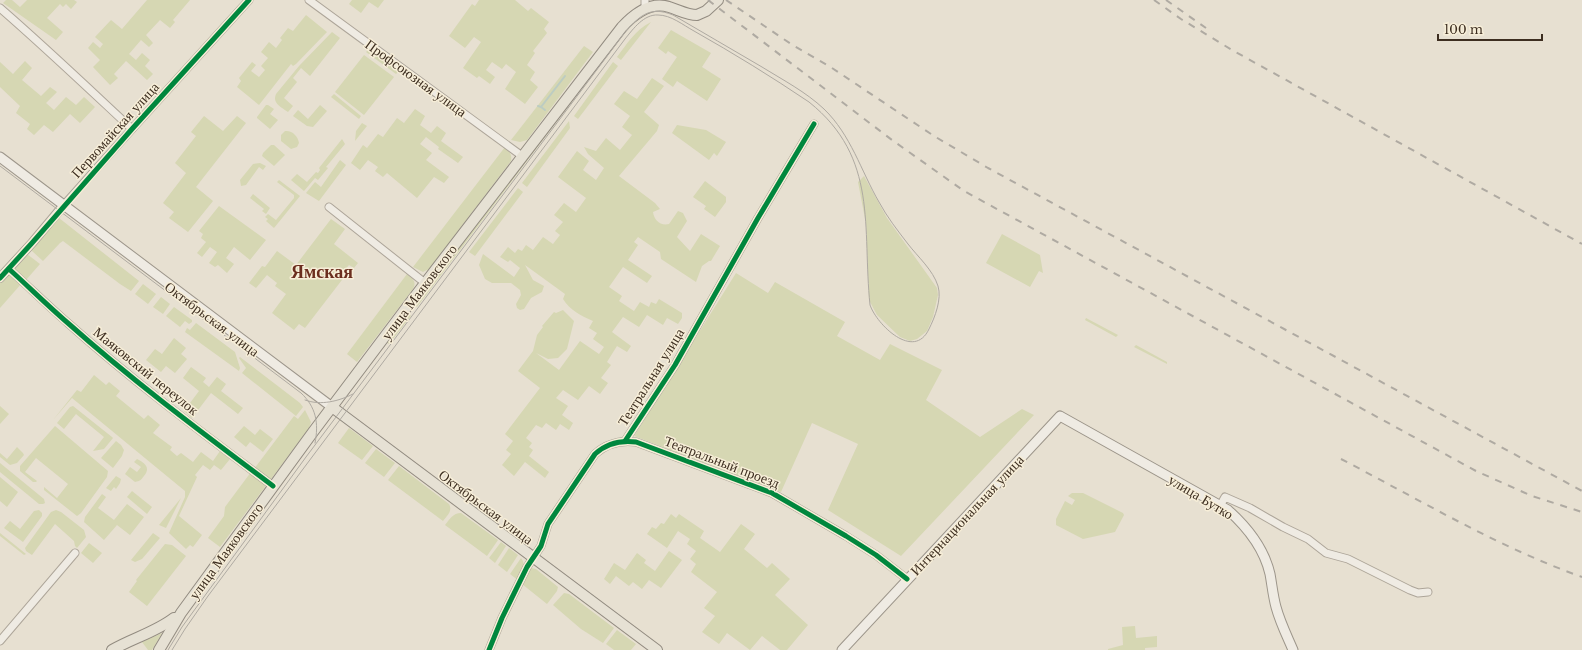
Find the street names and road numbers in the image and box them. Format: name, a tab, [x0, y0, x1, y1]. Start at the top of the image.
street label: Профсоюзная улица	[362, 35, 471, 121]
street label: Первомайская улица	[67, 78, 163, 182]
street label: улица Маяковского	[377, 241, 461, 343]
street label: Октябрьская улица	[161, 278, 263, 361]
street label: Маяковский переулок	[90, 323, 203, 419]
street label: Театральная улица	[614, 324, 689, 429]
street label: Театральный проезд	[662, 432, 782, 492]
street label: Интернациональная улица	[906, 450, 1028, 579]
street label: Октябрьская улица	[435, 466, 537, 549]
street label: улица Бутко	[1165, 471, 1237, 523]
street label: улица Маяковского	[185, 499, 267, 603]

